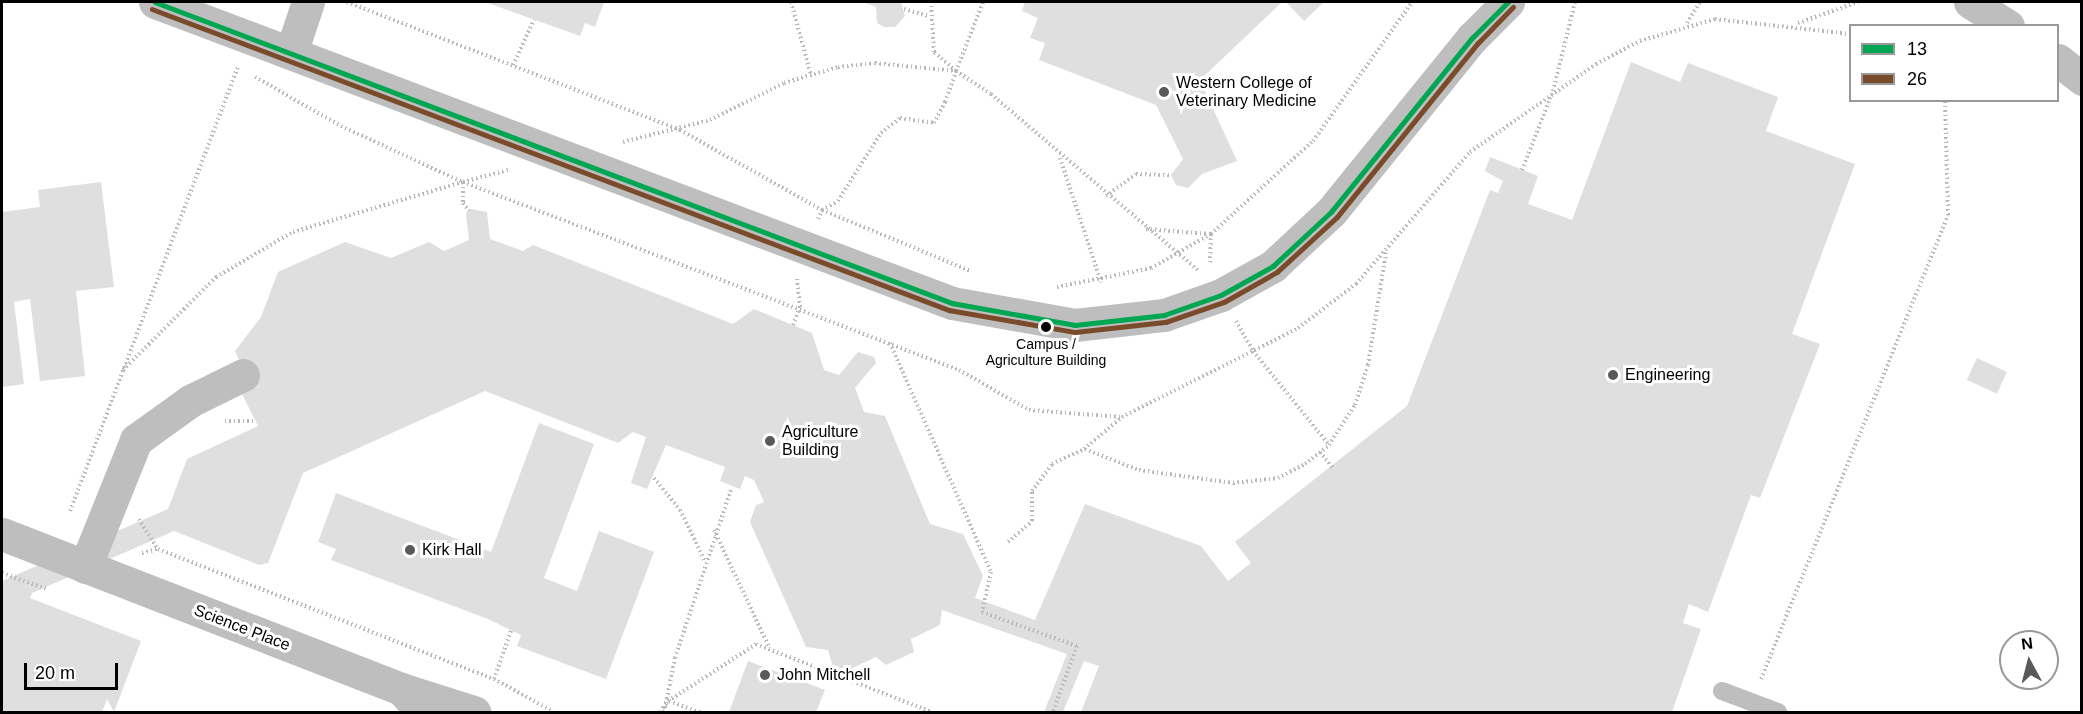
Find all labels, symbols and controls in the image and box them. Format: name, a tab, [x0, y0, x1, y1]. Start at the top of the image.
legend	[1849, 24, 2059, 102]
text: 13	[1907, 39, 1927, 59]
text: 26	[1907, 69, 1927, 89]
place label: Western College of Veterinary Medicine	[1176, 73, 1317, 111]
marker: Western College of Veterinary Medicine	[1157, 85, 1171, 99]
marker: Campus / Agriculture Building	[1040, 321, 1052, 333]
place label: Campus / Agriculture Building	[986, 336, 1106, 368]
place label: Engineering	[1625, 365, 1710, 385]
marker: Engineering	[1606, 368, 1620, 382]
place label: Agriculture Building	[782, 422, 858, 460]
marker: Agriculture Building	[763, 434, 777, 448]
place label: Kirk Hall	[422, 540, 482, 560]
marker: Kirk Hall	[403, 543, 417, 557]
street label: Science Place	[191, 601, 293, 655]
north arrow	[1999, 630, 2059, 690]
text: N	[2020, 634, 2034, 653]
scale bar	[27, 651, 122, 689]
text: 20 m	[35, 663, 75, 683]
place label: John Mitchell	[777, 665, 870, 685]
marker: John Mitchell	[758, 668, 772, 682]

